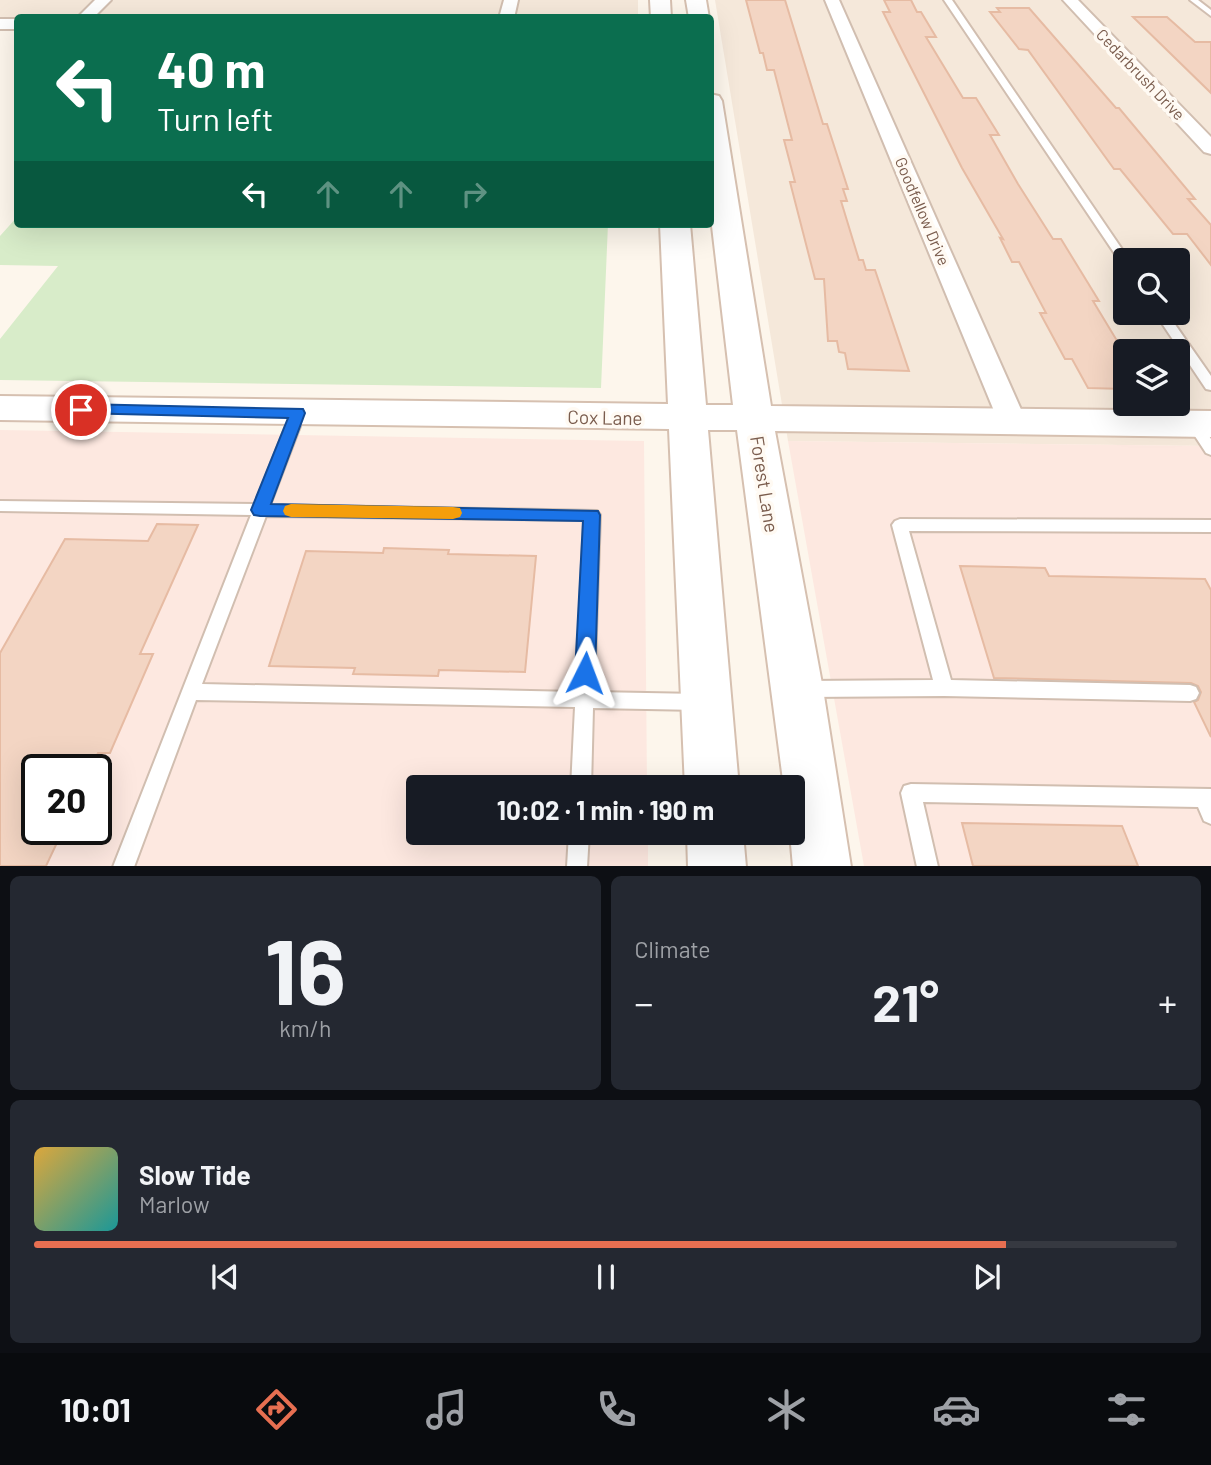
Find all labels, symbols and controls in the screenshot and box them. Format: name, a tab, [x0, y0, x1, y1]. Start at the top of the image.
street label: Cedarbrush Drive	[1093, 25, 1189, 123]
text: 40 m	[157, 39, 265, 98]
icon: left	[42, 42, 133, 133]
text: Turn left	[157, 99, 274, 137]
street label: Goodfellow Drive	[892, 154, 954, 268]
icon: left	[236, 175, 274, 213]
icon: ahead	[309, 175, 347, 213]
icon: ahead	[382, 175, 420, 213]
icon: right	[455, 175, 493, 213]
map controls	[1113, 248, 1190, 416]
button: search	[1113, 248, 1190, 325]
button: layers	[1113, 339, 1190, 416]
pin	[51, 380, 111, 440]
icon: arrive	[62, 391, 100, 429]
street label: Cox Lane	[567, 405, 643, 429]
street label: Forest Lane	[746, 434, 784, 534]
position arrow	[548, 636, 622, 710]
speed limit sign: 20	[21, 754, 112, 845]
text: 10:02 · 1 min · 190 m	[497, 794, 714, 825]
text: 16	[265, 914, 346, 1023]
text: Climate	[635, 935, 711, 963]
text: 21°	[872, 970, 939, 1032]
text: −	[635, 979, 654, 1025]
text: +	[1158, 979, 1177, 1025]
text: km/h	[279, 1014, 331, 1042]
text: Slow Tide	[139, 1159, 251, 1190]
text: Marlow	[139, 1190, 210, 1218]
icon: previous	[206, 1258, 244, 1296]
icon: pause	[587, 1258, 625, 1296]
icon: next	[968, 1258, 1006, 1296]
icon: directions	[252, 1385, 301, 1434]
icon: music	[422, 1385, 471, 1434]
icon: phone	[592, 1385, 641, 1434]
icon: climate	[762, 1385, 811, 1434]
icon: car	[932, 1385, 981, 1434]
icon: filters	[1102, 1385, 1151, 1434]
text: 10:01	[60, 1390, 131, 1428]

